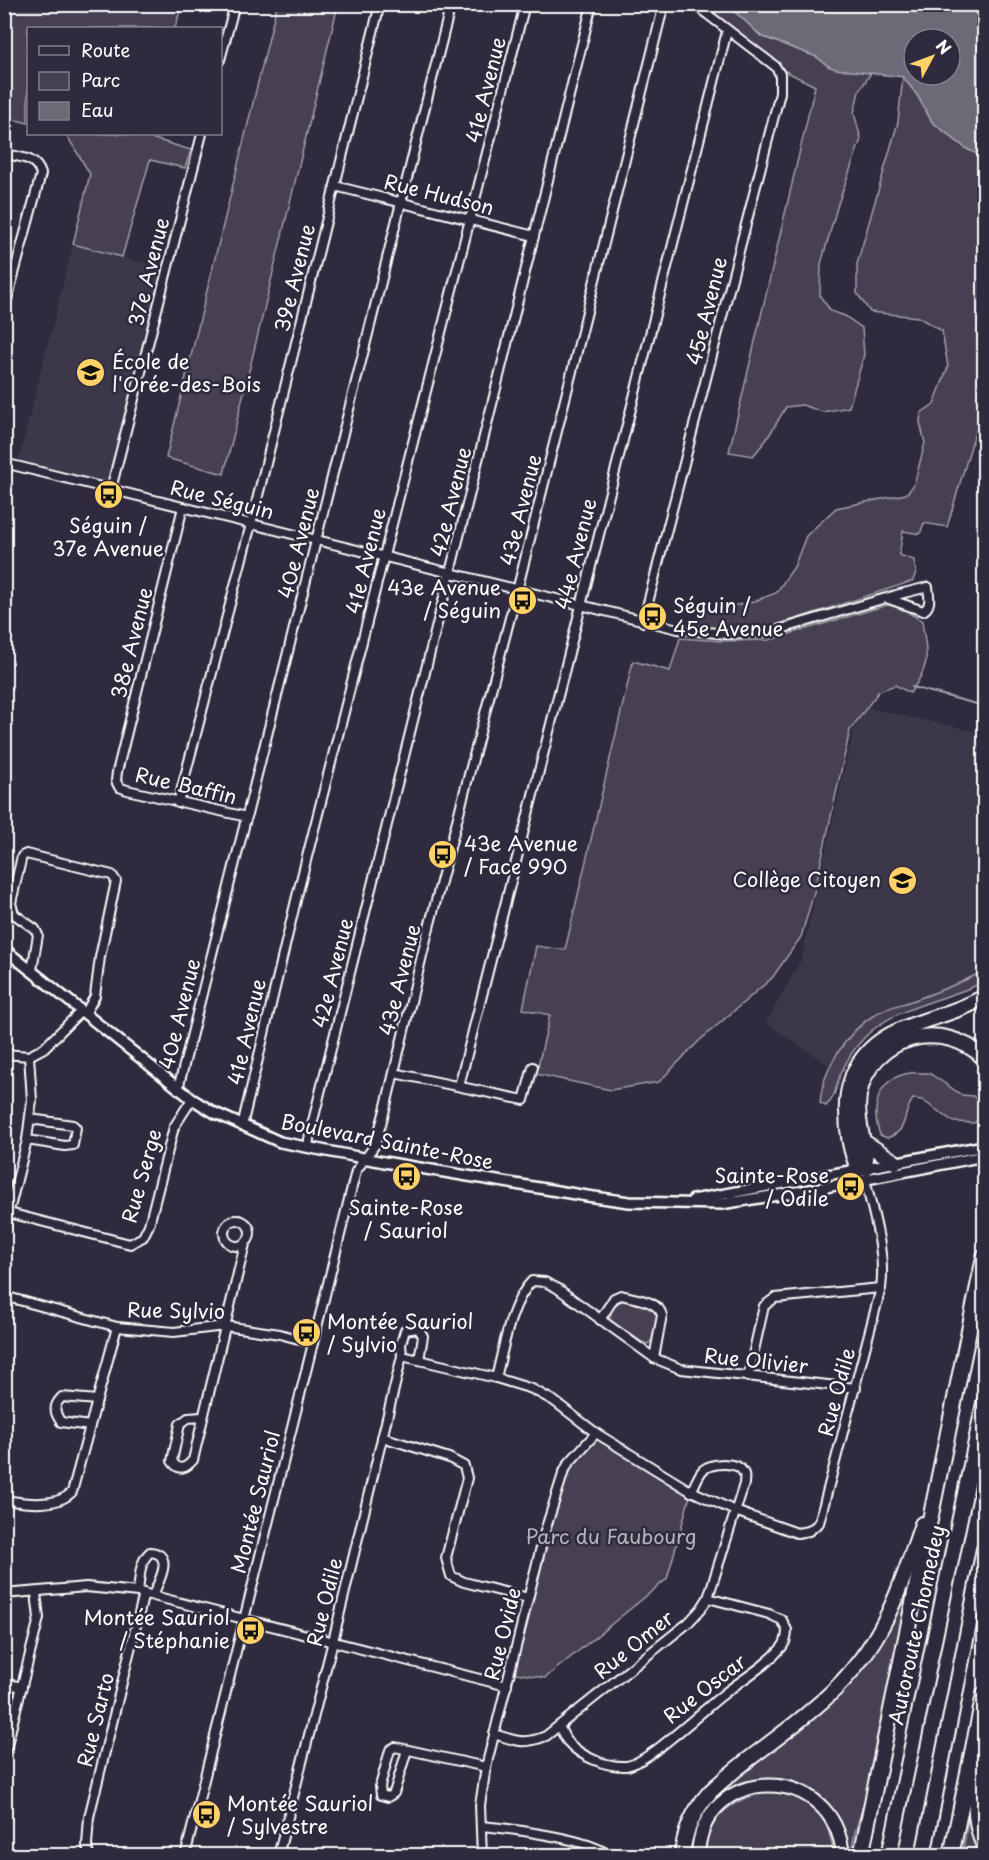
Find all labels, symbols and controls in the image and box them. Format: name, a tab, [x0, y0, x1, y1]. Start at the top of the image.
legend	[27, 27, 222, 135]
north arrow	[902, 27, 962, 87]
street label: 41e Avenue	[457, 34, 513, 146]
text: N	[931, 34, 957, 59]
text: Route	[81, 36, 131, 63]
text: Parc	[81, 66, 120, 93]
text: Eau	[81, 96, 113, 123]
street label: Rue Hudson	[381, 166, 497, 222]
street label: 37e Avenue	[120, 214, 176, 330]
street label: 39e Avenue	[266, 220, 322, 335]
street label: 45e Avenue	[678, 253, 734, 368]
place label: École de l'Orée-des-Bois	[112, 346, 261, 399]
school or university icon: École de l'Orée-des-Bois	[75, 357, 107, 389]
street label: 42e Avenue	[422, 443, 478, 560]
street label: 43e Avenue	[492, 451, 548, 569]
street label: Rue Séguin	[167, 472, 277, 526]
bus stop icon: Séguin / 37e Avenue	[92, 479, 124, 511]
street label: 40e Avenue	[270, 484, 326, 601]
street label: 44e Avenue	[547, 495, 603, 613]
street label: 41e Avenue	[337, 505, 393, 617]
place label: Séguin / 37e Avenue	[52, 510, 164, 563]
place label: 43e Avenue / Séguin	[387, 572, 501, 625]
street label: 38e Avenue	[103, 584, 159, 702]
bus stop icon: 43e Avenue / Séguin	[506, 584, 538, 616]
place label: Séguin / 45e Avenue	[673, 590, 784, 643]
bus stop icon: Séguin / 45e Avenue	[636, 601, 668, 633]
street label: Rue Baffin	[132, 759, 240, 811]
place label: 43e Avenue / Face 990	[464, 828, 578, 881]
bus stop icon: 43e Avenue / Face 990	[427, 839, 459, 871]
place label: Collège Citoyen	[733, 864, 881, 894]
school or university icon: Collège Citoyen	[886, 864, 918, 896]
street label: 42e Avenue	[304, 914, 360, 1031]
street label: 43e Avenue	[371, 921, 427, 1039]
street label: 40e Avenue	[151, 955, 207, 1072]
street label: 41e Avenue	[219, 976, 273, 1088]
street label: Boulevard Sainte-Rose	[279, 1106, 496, 1176]
street label: Rue Serge	[113, 1125, 169, 1226]
place label: Sainte-Rose / Odile	[715, 1160, 829, 1213]
bus stop icon: Sainte-Rose / Sauriol	[390, 1161, 422, 1193]
bus stop icon: Sainte-Rose / Odile	[834, 1171, 866, 1203]
place label: Sainte-Rose / Sauriol	[349, 1192, 463, 1245]
street label: Rue Sylvio	[127, 1294, 225, 1326]
place label: Montée Sauriol / Sylvio	[327, 1306, 473, 1359]
bus stop icon: Montée Sauriol / Sylvio	[290, 1317, 322, 1349]
street label: Rue Olivier	[703, 1340, 810, 1380]
street label: Rue Odile	[810, 1344, 862, 1439]
street label: Montée Sauriol	[223, 1427, 287, 1576]
park label: Parc du Faubourg	[525, 1521, 697, 1551]
street label: Autoroute Chomedey	[880, 1522, 952, 1727]
street label: Rue Odile	[298, 1554, 350, 1649]
street label: Rue Ovide	[476, 1584, 528, 1683]
place label: Montée Sauriol / Stéphanie	[84, 1602, 230, 1655]
street label: Rue Omer	[587, 1602, 680, 1686]
bus stop icon: Montée Sauriol / Stéphanie	[235, 1614, 267, 1646]
street label: Rue Oscar	[657, 1646, 752, 1730]
street label: Rue Sarto	[69, 1669, 121, 1770]
place label: Montée Sauriol / Sylvestre	[227, 1788, 373, 1841]
bus stop icon: Montée Sauriol / Sylvestre	[190, 1799, 222, 1831]

